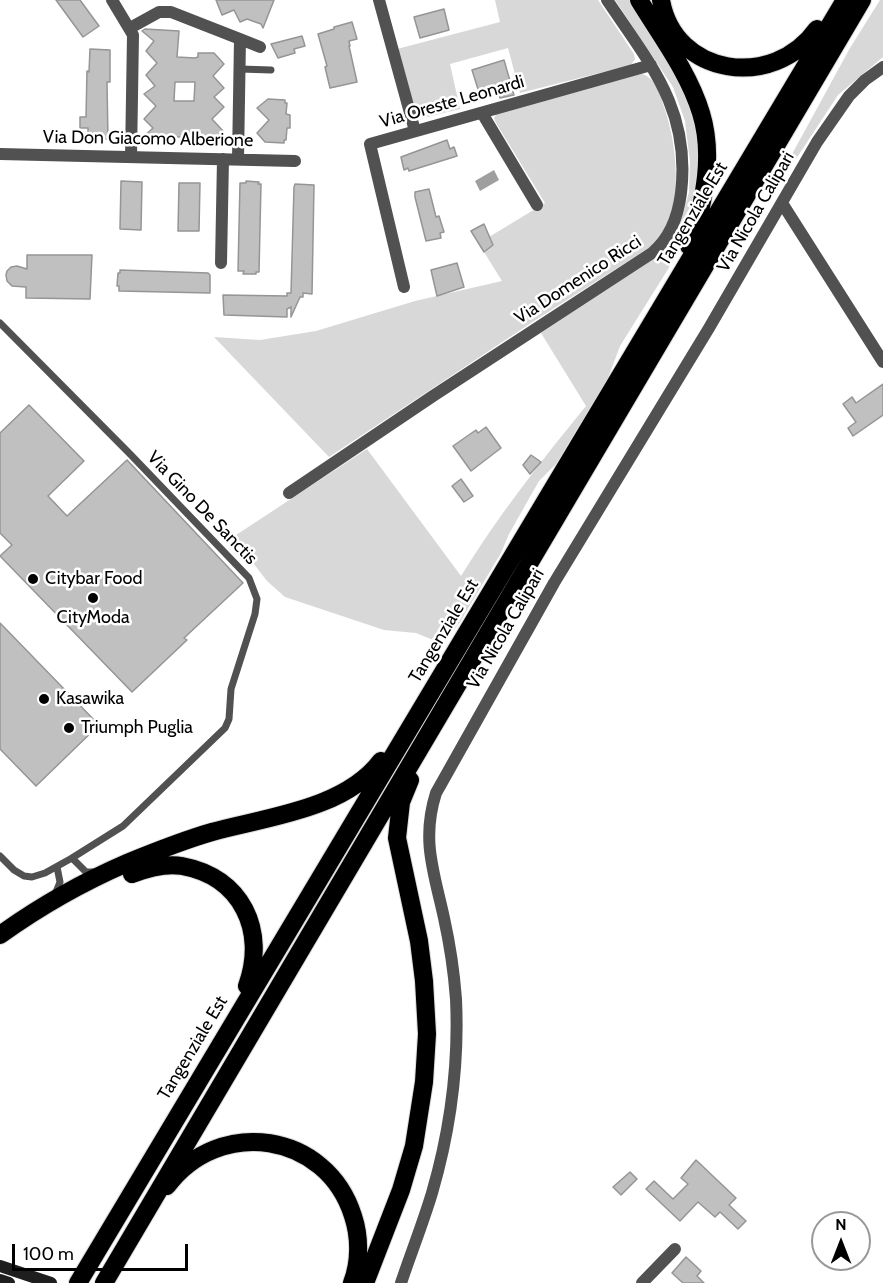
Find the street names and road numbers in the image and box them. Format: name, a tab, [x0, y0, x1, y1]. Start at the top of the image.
street label: Via Oreste Leonardi	[377, 71, 527, 133]
street label: Via Don Giacomo Alberione	[43, 126, 253, 152]
street label: Via Nicola Calipari	[713, 148, 799, 276]
street label: Tangenziale Est	[654, 158, 732, 270]
street label: Via Domenico Ricci	[511, 231, 645, 329]
street label: Via Gino De Sanctis	[142, 447, 262, 569]
street label: Via Nicola Calipari	[463, 565, 549, 693]
street label: Tangenziale Est	[405, 575, 483, 687]
street label: Tangenziale Est	[154, 992, 232, 1104]

